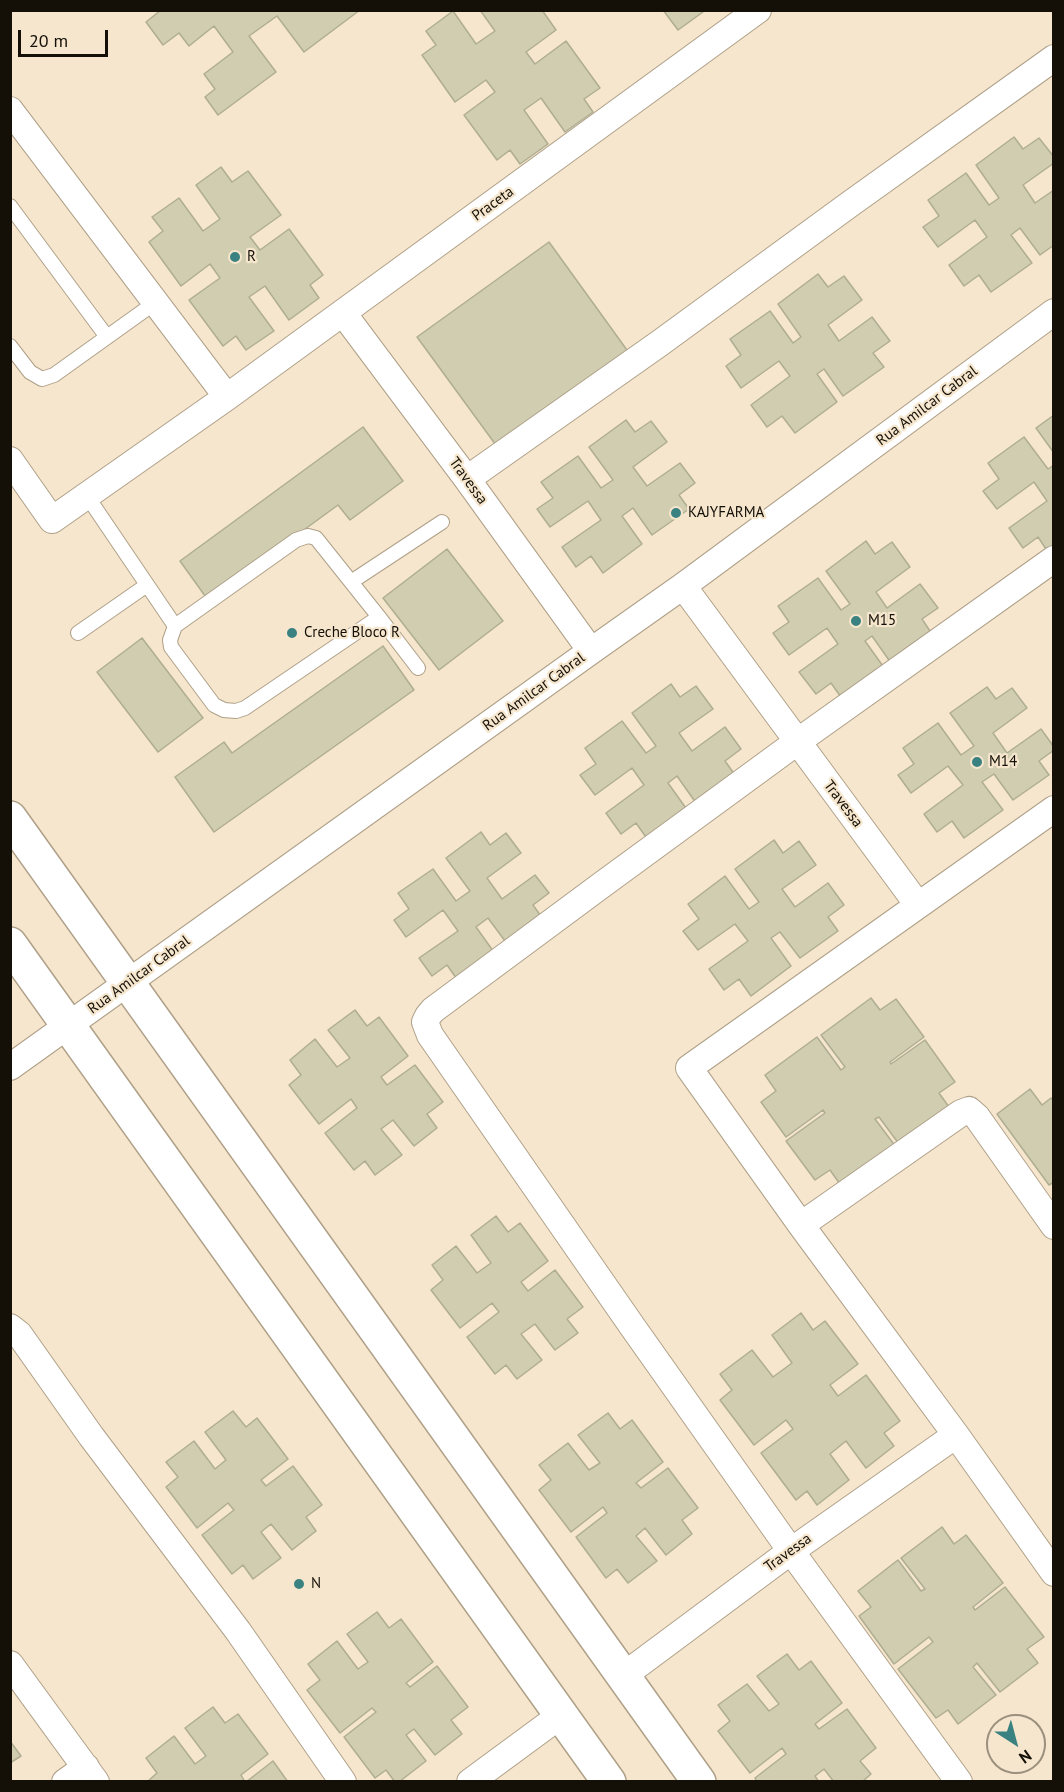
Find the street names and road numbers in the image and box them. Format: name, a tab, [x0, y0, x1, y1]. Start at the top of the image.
street label: Praceta	[469, 183, 517, 225]
street label: Rua Amilcar Cabral	[873, 362, 981, 450]
street label: Travessa	[445, 454, 491, 508]
street label: Rua Amilcar Cabral	[479, 649, 589, 735]
street label: Travessa	[820, 777, 866, 831]
street label: Rua Amilcar Cabral	[84, 932, 194, 1018]
street label: Travessa	[761, 1530, 815, 1576]

